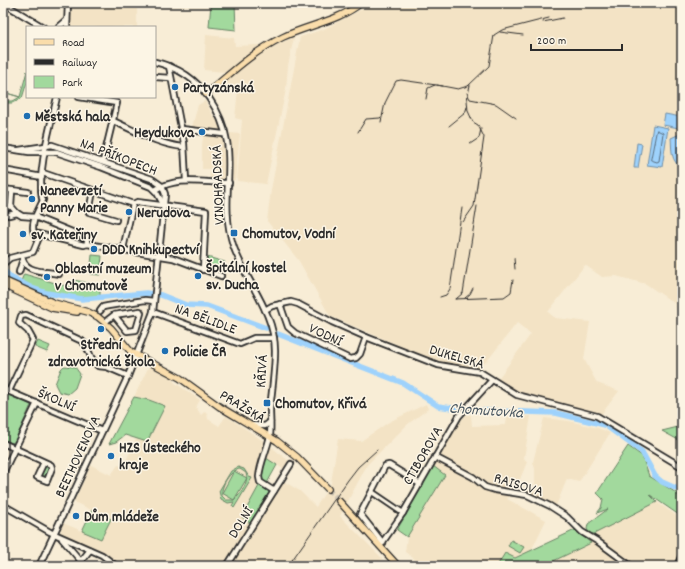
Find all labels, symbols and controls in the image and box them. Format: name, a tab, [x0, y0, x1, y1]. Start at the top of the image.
legend	[26, 26, 156, 98]
scale bar	[531, 26, 622, 52]
text: 200 m	[537, 33, 566, 50]
text: Road	[62, 35, 84, 52]
text: Railway	[62, 55, 98, 72]
text: Park	[62, 75, 83, 92]
place label: Partyzánská	[183, 78, 255, 100]
marker: Partyzánská	[170, 82, 180, 92]
place label: Městská hala	[35, 107, 111, 129]
marker: Městská hala	[22, 111, 32, 121]
place label: Heydukova	[134, 123, 195, 145]
marker: Heydukova	[197, 127, 207, 137]
street label: NA PŘÍKOPECH	[76, 133, 160, 183]
street label: VINOHRADSKÁ	[207, 144, 231, 225]
place label: Naneevzetí Panny Marie	[40, 181, 108, 220]
marker: Naneevzetí Panny Marie	[27, 194, 37, 204]
place label: Nerudova	[137, 203, 191, 225]
marker: Nerudova	[124, 207, 134, 217]
place label: Chomutov, Vodní	[242, 224, 337, 246]
place label: sv. Kateřiny	[31, 225, 98, 247]
marker: Chomutov, Vodní	[229, 228, 239, 238]
marker: sv. Kateřiny	[18, 229, 28, 239]
place label: DDD Knihkupectví	[102, 240, 201, 262]
marker: DDD Knihkupectví	[89, 244, 99, 254]
place label: Špitální kostel sv. Ducha	[206, 258, 287, 297]
place label: Oblastní muzeum v Chomutově	[55, 259, 152, 298]
marker: Špitální kostel sv. Ducha	[193, 271, 203, 281]
marker: Oblastní muzeum v Chomutově	[42, 272, 52, 282]
street label: NA BĚLIDLE	[171, 299, 240, 341]
street label: VODNÍ	[305, 318, 346, 354]
marker: Střední zdravotnická škola	[96, 324, 106, 334]
place label: Střední zdravotnická škola	[48, 335, 155, 374]
street label: DUKELSKÁ	[426, 340, 487, 376]
place label: Policie ČR	[173, 342, 226, 364]
marker: Policie ČR	[160, 346, 170, 356]
street label: KŘIVÁ	[251, 353, 275, 389]
street label: ŠKOLNÍ	[34, 383, 79, 419]
street label: PRAŽSKÁ	[215, 385, 269, 430]
place label: Chomutov, Křivá	[275, 394, 367, 416]
water label: Chomutovka	[448, 397, 525, 426]
marker: Chomutov, Křivá	[262, 398, 272, 408]
street label: BEETHOVENOVA	[50, 412, 107, 502]
street label: CTIBOROVA	[398, 422, 450, 490]
place label: HZS Ústeckého kraje	[119, 438, 201, 477]
marker: HZS Ústeckého kraje	[106, 451, 116, 461]
street label: RAISOVA	[491, 468, 546, 504]
street label: DOLNÍ	[223, 502, 260, 543]
place label: Dům mládeže	[84, 507, 159, 529]
marker: Dům mládeže	[71, 511, 81, 521]

